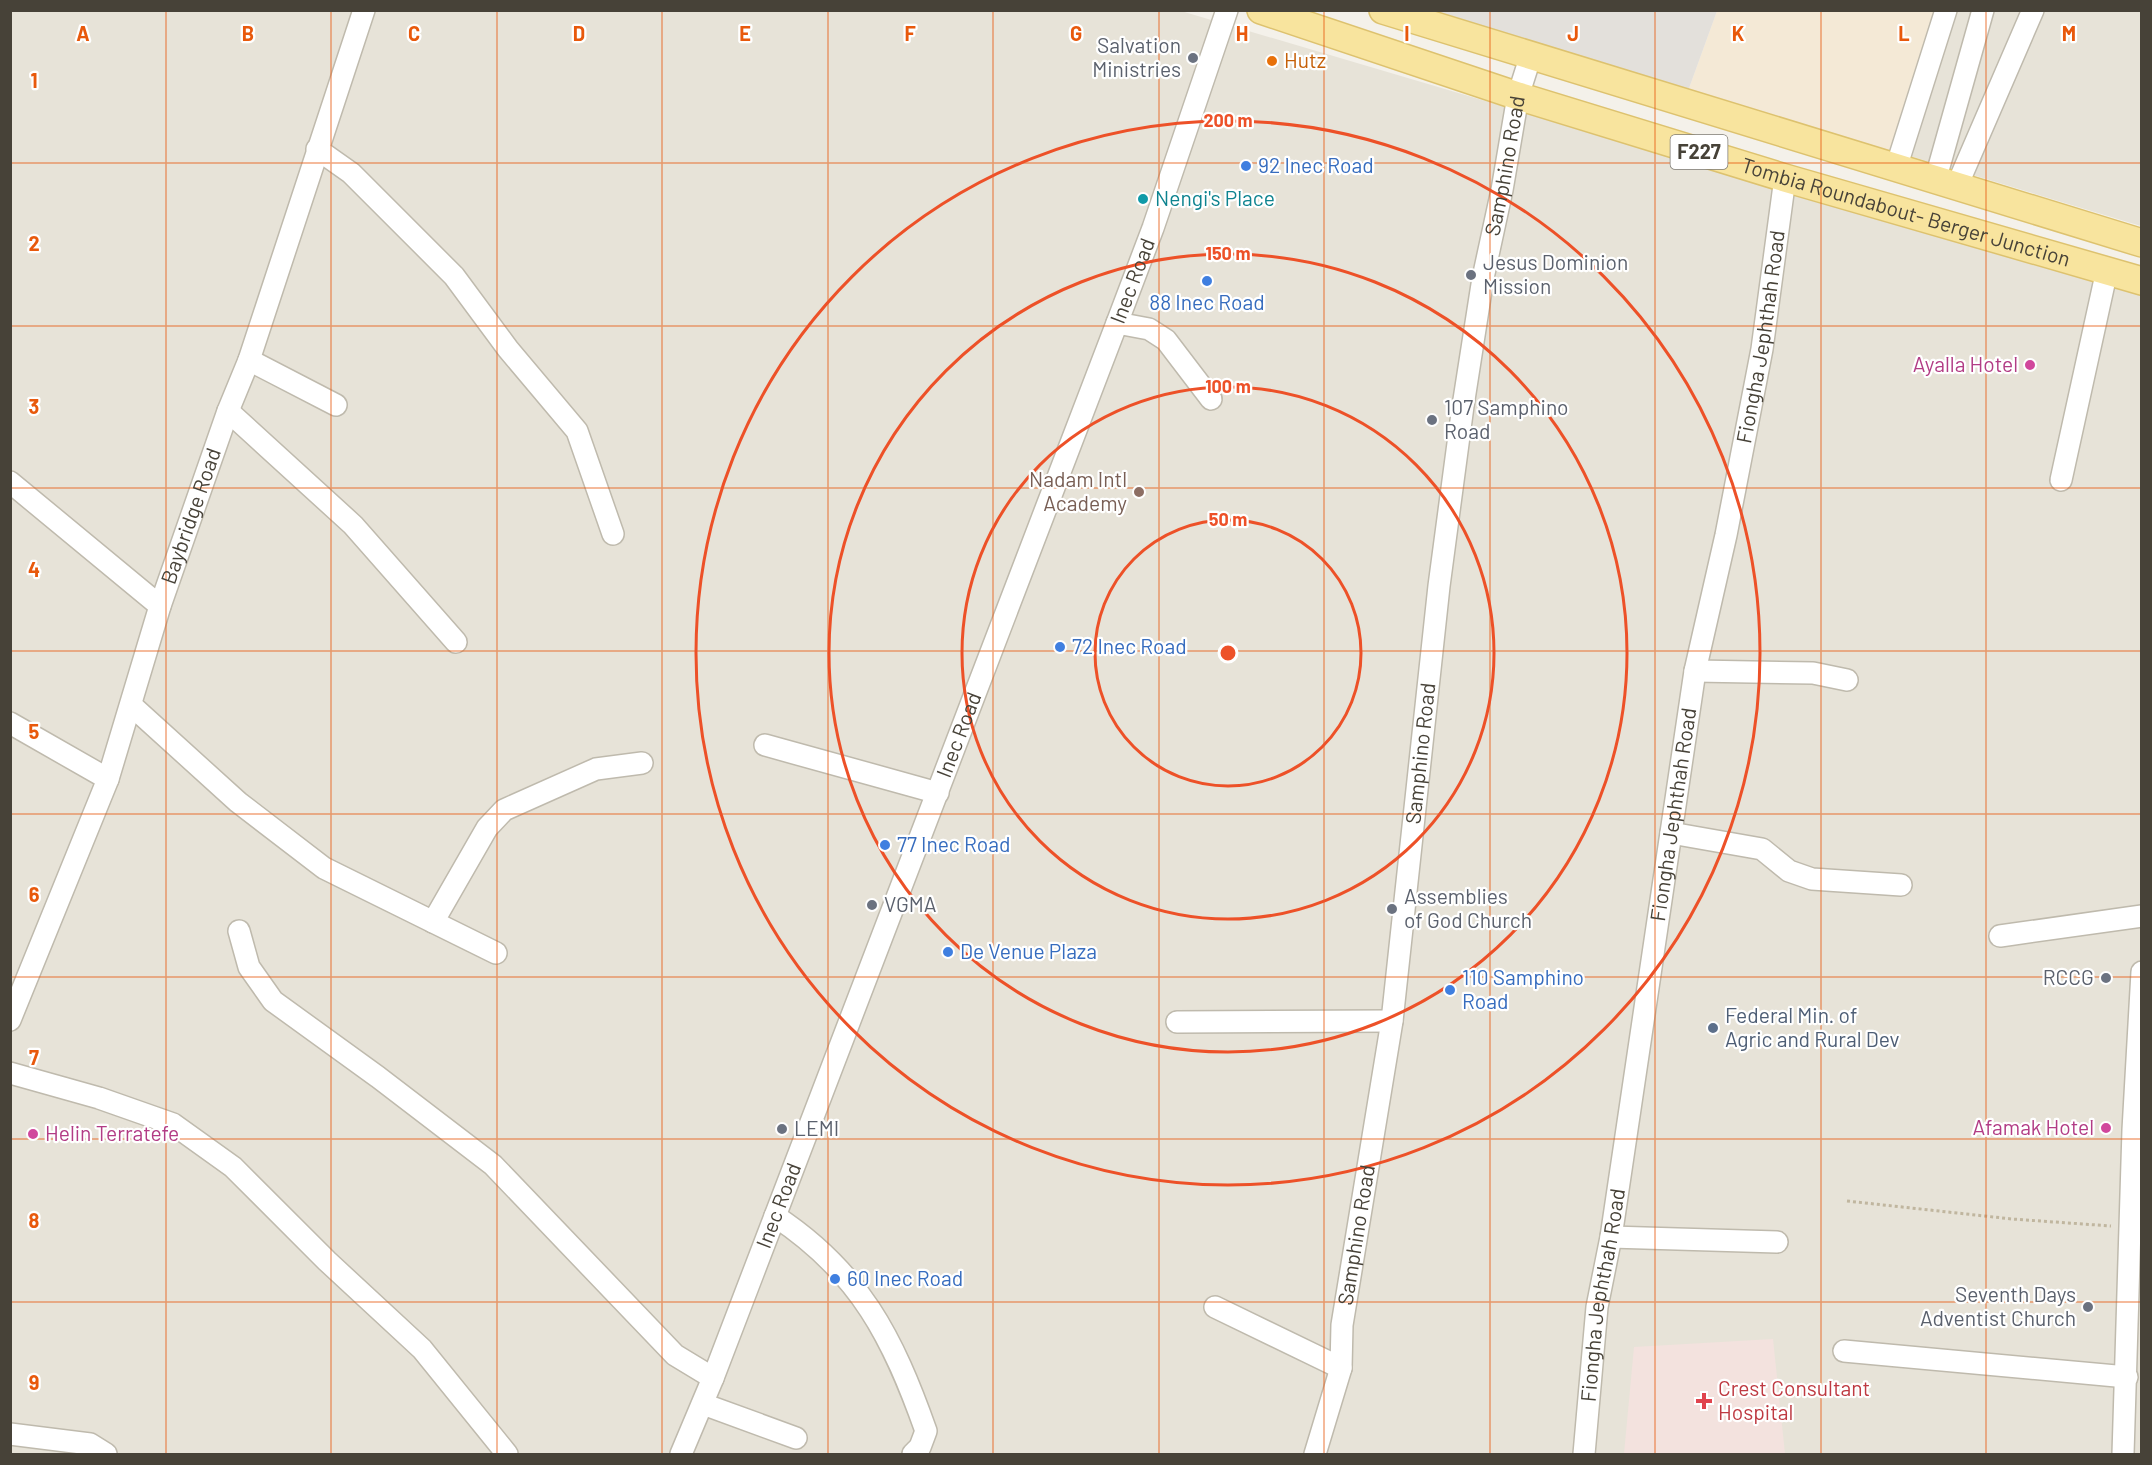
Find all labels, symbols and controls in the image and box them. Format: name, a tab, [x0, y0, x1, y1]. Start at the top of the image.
text: A	[76, 21, 90, 45]
text: B	[242, 21, 254, 45]
text: C	[408, 21, 420, 45]
text: D	[573, 21, 585, 45]
text: E	[739, 21, 751, 45]
text: F	[904, 21, 916, 45]
text: G	[1070, 21, 1082, 45]
text: H	[1236, 21, 1248, 45]
text: I	[1404, 21, 1410, 45]
text: J	[1567, 21, 1579, 45]
text: K	[1732, 21, 1745, 45]
text: L	[1898, 21, 1910, 45]
text: M	[2062, 21, 2076, 45]
place label: Salvation Ministries	[1092, 32, 1181, 81]
place label: Hutz	[1284, 47, 1326, 72]
marker: Salvation Ministries	[1186, 51, 1200, 65]
marker: Hutz	[1265, 54, 1279, 68]
text: 1	[30, 68, 38, 92]
street label: Samphino Road	[1478, 94, 1529, 238]
text: 200 m	[1203, 109, 1253, 131]
road number: F227	[1670, 135, 1728, 169]
street label: Tombia Roundabout- Berger Junction	[1739, 151, 2074, 271]
place label: 92 Inec Road	[1258, 152, 1374, 177]
marker: 92 Inec Road	[1239, 159, 1253, 173]
place label: Nengi's Place	[1155, 185, 1275, 210]
marker: Nengi's Place	[1136, 192, 1150, 206]
street label: Fiongha Jephthah Road	[1730, 229, 1789, 445]
text: 2	[28, 231, 40, 255]
street label: Inec Road	[1104, 234, 1159, 327]
text: 150 m	[1206, 242, 1250, 264]
place label: Jesus Dominion Mission	[1483, 249, 1628, 298]
marker: Jesus Dominion Mission	[1464, 268, 1478, 282]
marker: 88 Inec Road	[1200, 274, 1214, 288]
place label: 88 Inec Road	[1149, 289, 1265, 314]
place label: Ayalla Hotel	[1913, 351, 2018, 376]
marker: Ayalla Hotel	[2023, 358, 2037, 372]
text: 100 m	[1205, 375, 1251, 397]
text: 3	[29, 394, 39, 418]
place label: 107 Samphino Road	[1444, 394, 1569, 443]
marker: 107 Samphino Road	[1425, 413, 1439, 427]
street label: Baybridge Road	[155, 444, 225, 587]
place label: Nadam Intl Academy	[1029, 466, 1127, 515]
marker: Nadam Intl Academy	[1132, 485, 1146, 499]
text: 50 m	[1209, 508, 1247, 530]
text: 4	[28, 557, 40, 581]
place label: 72 Inec Road	[1072, 633, 1187, 658]
marker: 72 Inec Road	[1053, 640, 1067, 654]
centre of rings	[1218, 643, 1238, 663]
street label: Samphino Road	[1399, 681, 1439, 825]
street label: Inec Road	[930, 688, 985, 781]
street label: Fiongha Jephthah Road	[1644, 706, 1700, 923]
text: 5	[29, 719, 40, 743]
place label: 77 Inec Road	[897, 831, 1010, 856]
marker: 77 Inec Road	[878, 838, 892, 852]
text: 6	[29, 882, 40, 906]
place label: Assemblies of God Church	[1404, 883, 1532, 932]
place label: VGMA	[884, 891, 937, 916]
marker: VGMA	[865, 898, 879, 912]
marker: Assemblies of God Church	[1385, 902, 1399, 916]
place label: De Venue Plaza	[960, 938, 1097, 963]
marker: De Venue Plaza	[941, 945, 955, 959]
place label: 110 Samphino Road	[1462, 964, 1584, 1013]
place label: RCCG	[2043, 964, 2094, 989]
marker: RCCG	[2099, 971, 2113, 985]
marker: 110 Samphino Road	[1443, 983, 1457, 997]
place label: Federal Min. of Agric and Rural Dev	[1725, 1002, 1900, 1051]
marker: Federal Min. of Agric and Rural Dev	[1706, 1021, 1720, 1035]
text: 7	[29, 1045, 39, 1069]
place label: Afamak Hotel	[1972, 1114, 2094, 1139]
place label: LEMI	[794, 1115, 839, 1140]
place label: Helin Terratefe	[45, 1120, 179, 1145]
marker: Afamak Hotel	[2099, 1121, 2113, 1135]
marker: LEMI	[775, 1122, 789, 1136]
marker: Helin Terratefe	[26, 1127, 40, 1141]
street label: Inec Road	[750, 1159, 805, 1251]
street label: Samphino Road	[1331, 1163, 1379, 1307]
street label: Fiongha Jephthah Road	[1575, 1187, 1629, 1403]
text: 8	[29, 1208, 40, 1232]
place label: 60 Inec Road	[847, 1265, 963, 1290]
marker: 60 Inec Road	[828, 1272, 842, 1286]
place label: Seventh Days Adventist Church	[1920, 1281, 2076, 1330]
marker: Seventh Days Adventist Church	[2081, 1300, 2095, 1314]
text: 9	[29, 1370, 39, 1394]
place label: Crest Consultant Hospital	[1718, 1375, 1870, 1424]
marker: Crest Consultant Hospital	[1695, 1392, 1713, 1410]

